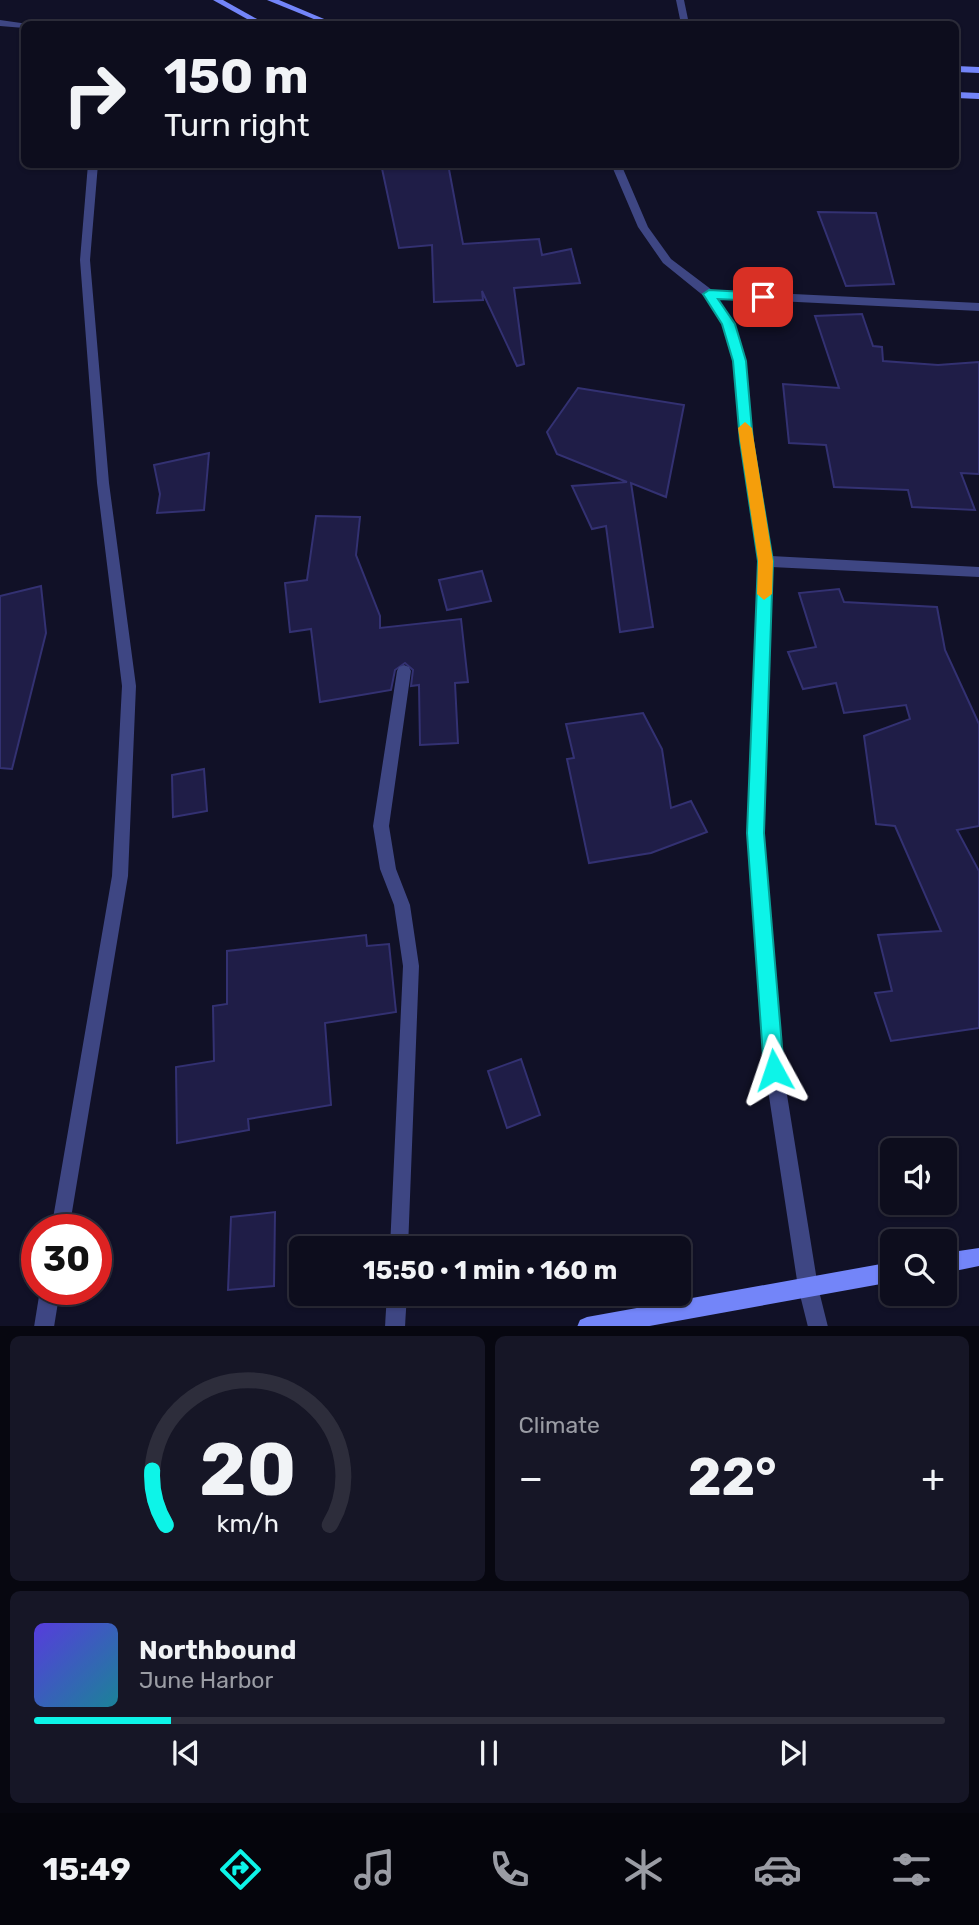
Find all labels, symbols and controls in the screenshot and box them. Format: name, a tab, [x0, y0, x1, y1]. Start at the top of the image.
text: 150 m	[164, 47, 309, 105]
icon: right	[49, 49, 140, 140]
text: Turn right	[164, 106, 309, 144]
pin	[733, 267, 793, 327]
icon: arrive	[744, 278, 782, 316]
position arrow	[737, 1033, 811, 1107]
map controls	[880, 1138, 957, 1306]
button: sound	[880, 1138, 957, 1215]
speed limit sign: 30	[21, 1214, 112, 1305]
button: search	[880, 1229, 957, 1306]
text: 15:50 · 1 min · 160 m	[363, 1255, 617, 1286]
text: Climate	[519, 1411, 600, 1439]
text: 20	[199, 1427, 296, 1513]
text: 22°	[688, 1446, 777, 1508]
text: −	[519, 1455, 543, 1501]
text: +	[921, 1455, 945, 1501]
text: km/h	[216, 1508, 278, 1537]
text: Northbound	[139, 1635, 297, 1666]
text: June Harbor	[139, 1666, 273, 1694]
icon: previous	[167, 1734, 205, 1772]
icon: pause	[470, 1734, 508, 1772]
icon: next	[774, 1734, 812, 1772]
icon: directions	[216, 1845, 265, 1894]
icon: music	[350, 1845, 399, 1894]
icon: phone	[485, 1845, 534, 1894]
icon: climate	[619, 1845, 668, 1894]
icon: car	[753, 1845, 802, 1894]
icon: filters	[887, 1845, 936, 1894]
text: 15:49	[43, 1850, 131, 1888]

